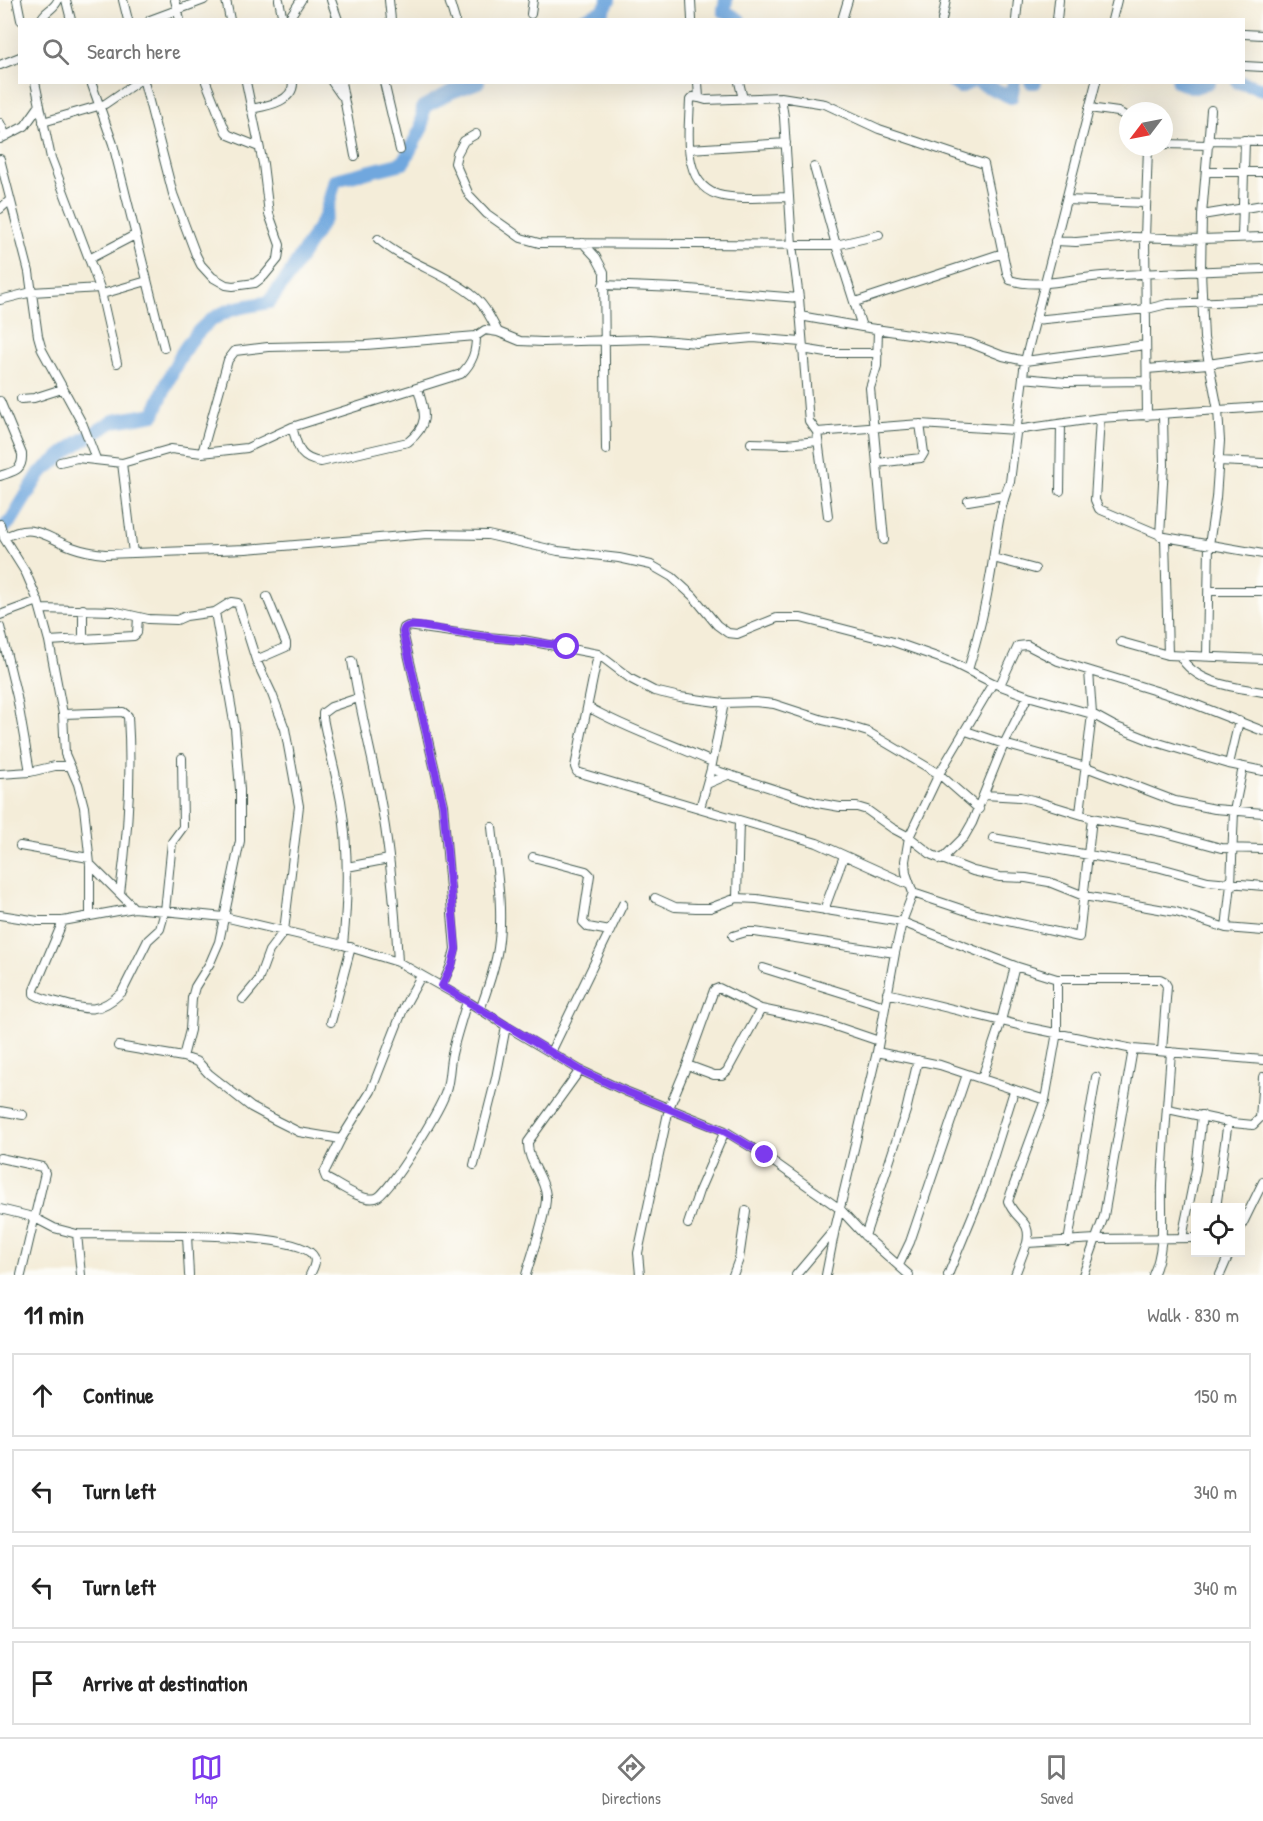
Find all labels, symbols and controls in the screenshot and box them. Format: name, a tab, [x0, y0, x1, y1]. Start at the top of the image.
search box	[18, 18, 1245, 84]
icon: search	[39, 35, 72, 68]
text: Search here	[87, 36, 181, 66]
north arrow	[1119, 102, 1173, 156]
route start	[553, 633, 579, 659]
route end	[751, 1141, 777, 1167]
map controls	[1191, 1203, 1245, 1257]
button: locate	[1191, 1203, 1245, 1257]
text: 11 min	[24, 1297, 84, 1332]
text: Walk · 830 m	[1147, 1301, 1239, 1328]
icon: ahead	[26, 1379, 59, 1412]
text: Continue	[83, 1380, 154, 1410]
text: 150 m	[1194, 1382, 1237, 1409]
icon: left	[26, 1475, 59, 1508]
text: Turn left	[83, 1476, 156, 1506]
text: 340 m	[1193, 1478, 1237, 1505]
icon: left	[26, 1571, 59, 1604]
text: Turn left	[83, 1572, 156, 1602]
text: 340 m	[1193, 1574, 1237, 1601]
icon: arrive	[26, 1667, 59, 1700]
text: Arrive at destination	[83, 1668, 248, 1698]
tab: Map	[190, 1751, 223, 1809]
tab: Directions	[602, 1751, 661, 1809]
tab: Saved	[1040, 1751, 1073, 1809]

